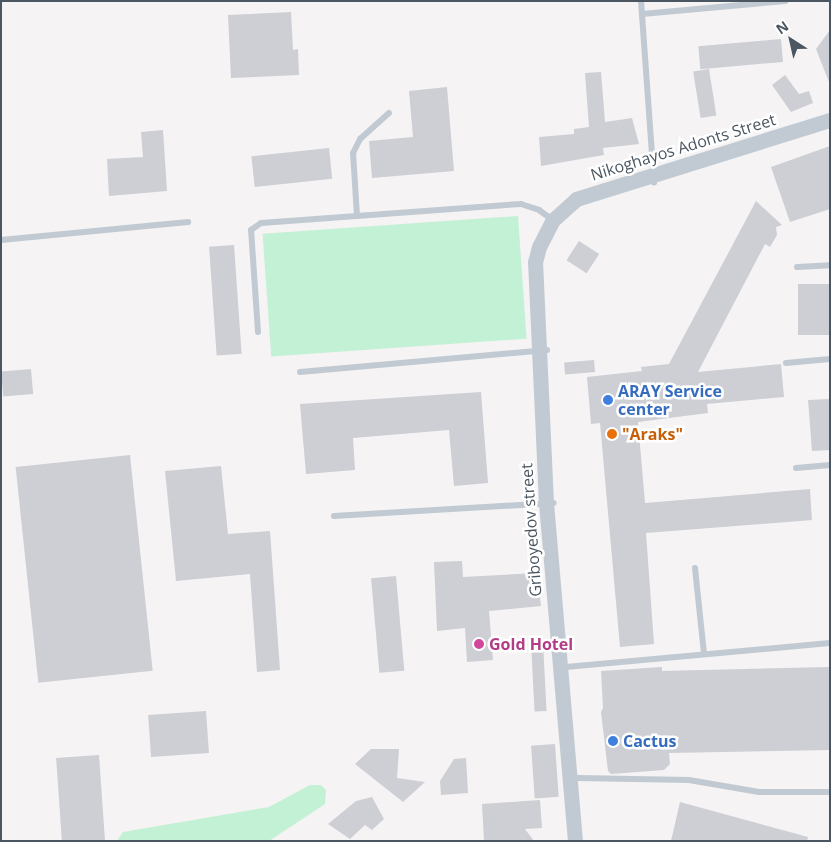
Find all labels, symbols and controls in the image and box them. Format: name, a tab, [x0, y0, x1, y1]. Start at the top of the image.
north arrow	[766, 15, 816, 65]
text: N	[772, 16, 792, 38]
street label: Nikoghayos Adonts Street	[588, 110, 778, 184]
place label: ARAY Service center	[618, 381, 722, 419]
marker: ARAY Service center	[602, 394, 614, 406]
place label: "Araks"	[622, 424, 683, 444]
marker: "Araks"	[606, 428, 618, 440]
street label: Griboyedov street	[517, 463, 545, 597]
place label: Gold Hotel	[489, 634, 573, 654]
marker: Gold Hotel	[473, 638, 485, 650]
place label: Cactus	[623, 731, 676, 751]
marker: Cactus	[607, 735, 619, 747]

